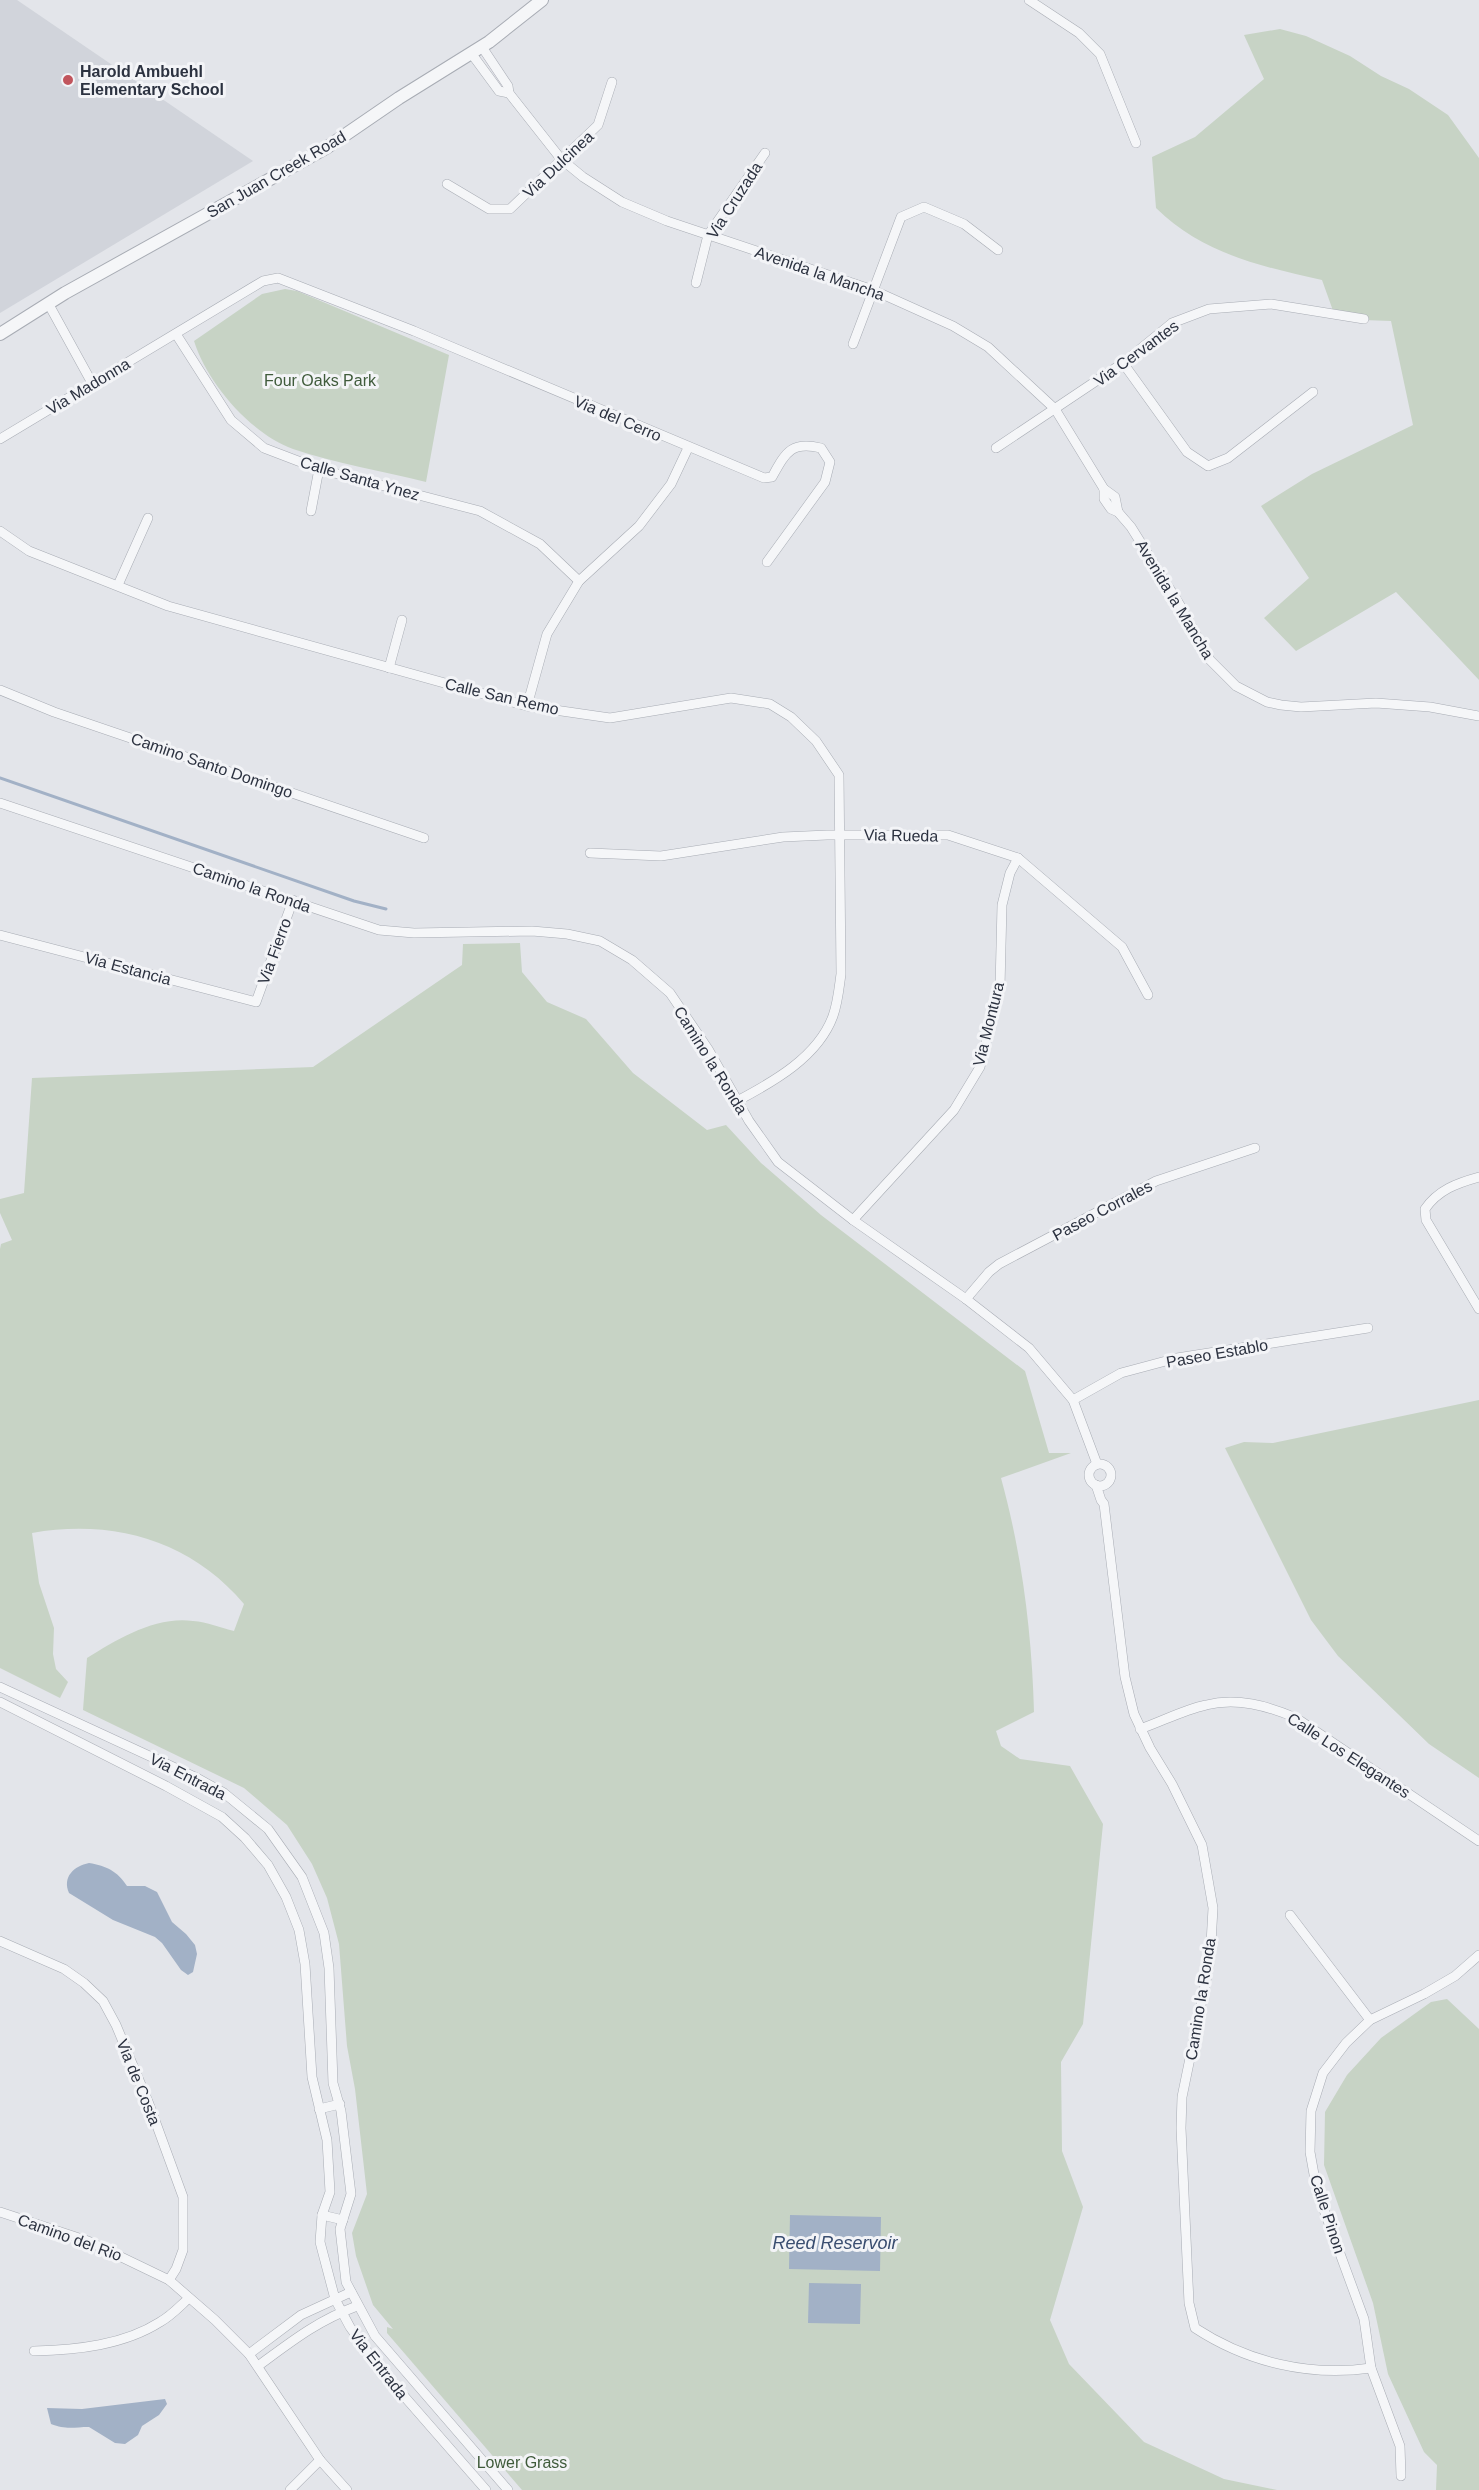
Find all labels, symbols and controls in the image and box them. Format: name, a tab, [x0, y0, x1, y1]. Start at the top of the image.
place label: Harold Ambuehl Elementary School	[80, 63, 224, 98]
marker: Harold Ambuehl Elementary School	[61, 73, 75, 87]
street label: San Juan Creek Road	[204, 128, 349, 221]
street label: Via Dulcinea	[520, 128, 597, 201]
street label: Via Cruzada	[703, 159, 765, 242]
street label: Avenida la Mancha	[753, 243, 887, 304]
street label: Via Cervantes	[1091, 317, 1182, 390]
street label: Via Madonna	[44, 355, 133, 418]
park label: Four Oaks Park	[264, 372, 377, 389]
street label: Via del Cerro	[572, 392, 664, 445]
street label: Calle Santa Ynez	[298, 453, 421, 504]
street label: Avenida la Mancha	[1132, 537, 1217, 662]
street label: Calle San Remo	[443, 675, 561, 718]
street label: Camino Santo Domingo	[129, 730, 295, 801]
street label: Via Rueda	[864, 826, 938, 845]
street label: Camino la Ronda	[191, 859, 313, 916]
street label: Via Fierro	[255, 916, 294, 987]
street label: Via Estancia	[83, 949, 173, 988]
street label: Via Montura	[970, 980, 1007, 1068]
street label: Camino la Ronda	[671, 1003, 751, 1117]
street label: Paseo Corrales	[1050, 1177, 1155, 1244]
street label: Paseo Establo	[1165, 1336, 1269, 1371]
street label: Calle Los Elegantes	[1284, 1710, 1413, 1801]
street label: Via Entrada	[147, 1750, 229, 1803]
street label: Camino la Ronda	[1182, 1937, 1219, 2061]
street label: Via de Costa	[114, 2037, 164, 2128]
street label: Calle Pinon	[1307, 2173, 1348, 2256]
street label: Camino del Rio	[16, 2211, 124, 2264]
water label: Reed Reservoir	[772, 2233, 899, 2253]
street label: Via Entrada	[346, 2326, 411, 2402]
park label: Lower Grass	[477, 2454, 567, 2471]

